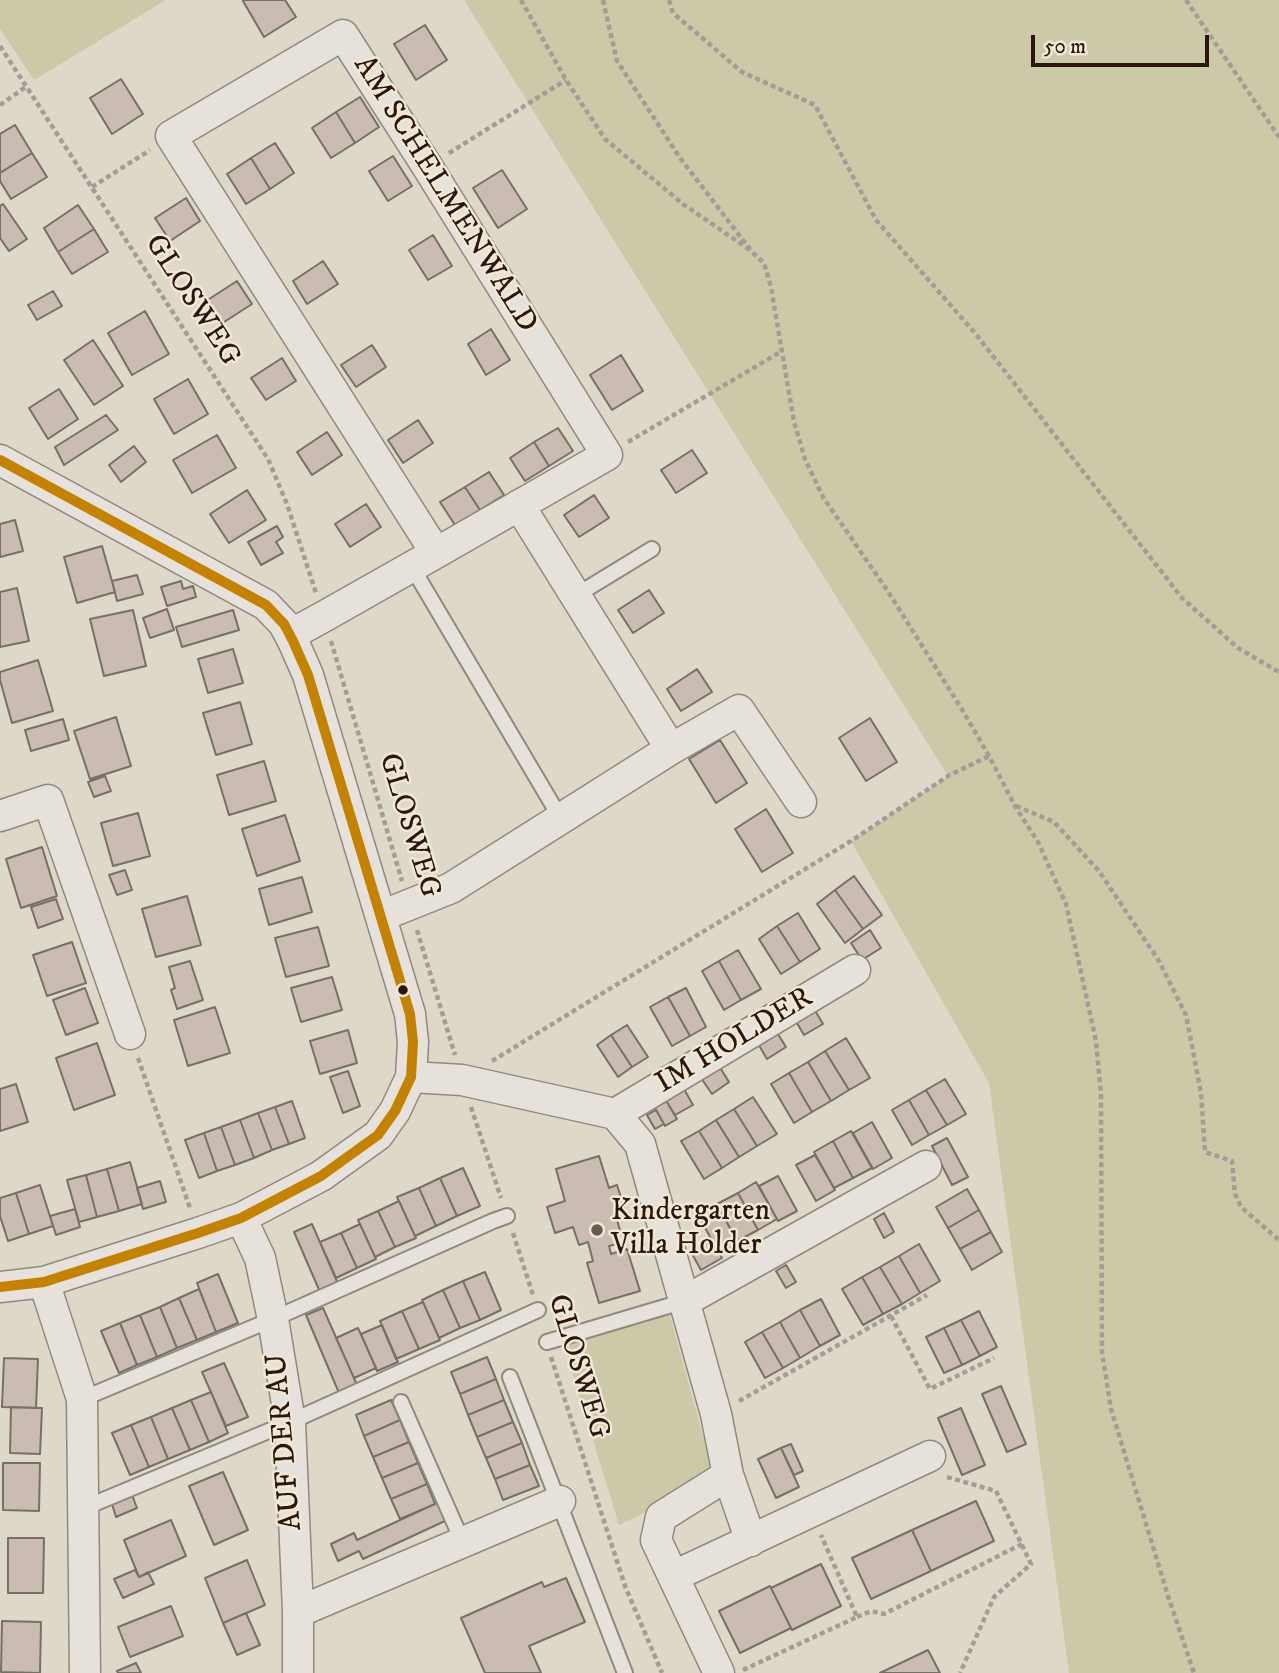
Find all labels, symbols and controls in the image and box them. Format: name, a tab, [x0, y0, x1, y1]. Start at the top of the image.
scale bar	[1034, 21, 1212, 65]
text: 50 m	[1044, 34, 1086, 60]
street label: AM SCHELMENWALD	[344, 50, 544, 340]
street label: GLOSWEG	[135, 229, 247, 373]
street label: GLOSWEG	[369, 749, 447, 903]
street label: IM HOLDER	[650, 981, 820, 1103]
unlabelled marker	[396, 983, 410, 997]
place label: Kindergarten Villa Holder	[611, 1195, 770, 1266]
marker: Kindergarten Villa Holder	[589, 1222, 605, 1238]
street label: GLOSWEG	[538, 1290, 616, 1444]
street label: AUF DER AU	[260, 1352, 312, 1532]

